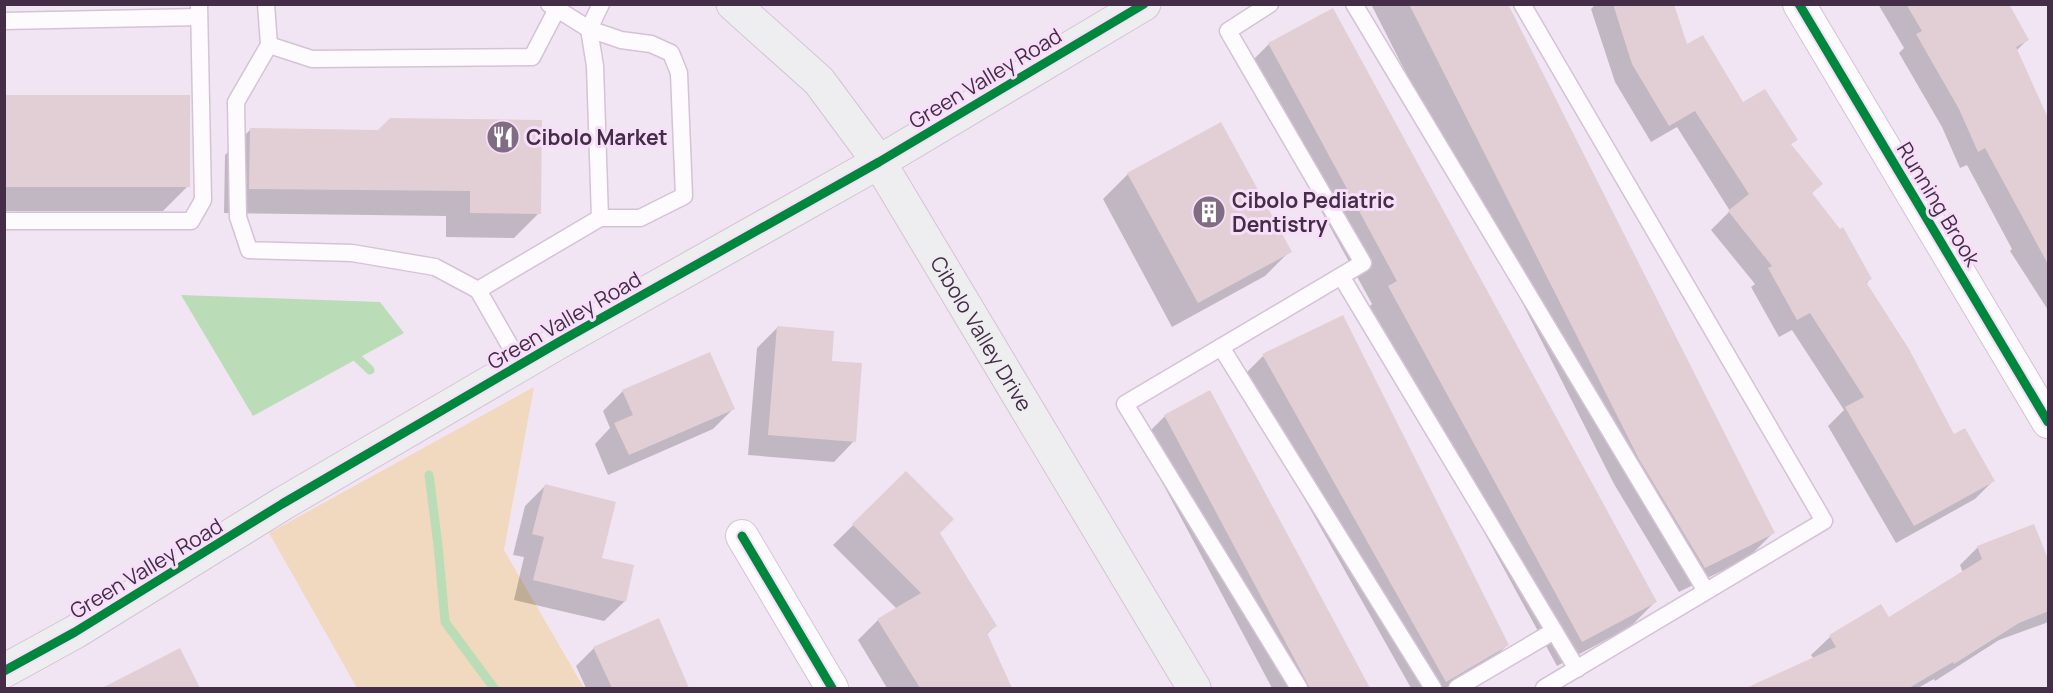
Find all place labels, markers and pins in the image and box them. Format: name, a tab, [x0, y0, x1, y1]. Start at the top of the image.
restaurant icon: Cibolo Market	[485, 119, 521, 155]
place label: Cibolo Market	[526, 123, 668, 151]
place label: Cibolo Pediatric Dentistry	[1232, 186, 1395, 238]
building icon: Cibolo Pediatric Dentistry	[1191, 194, 1227, 230]

